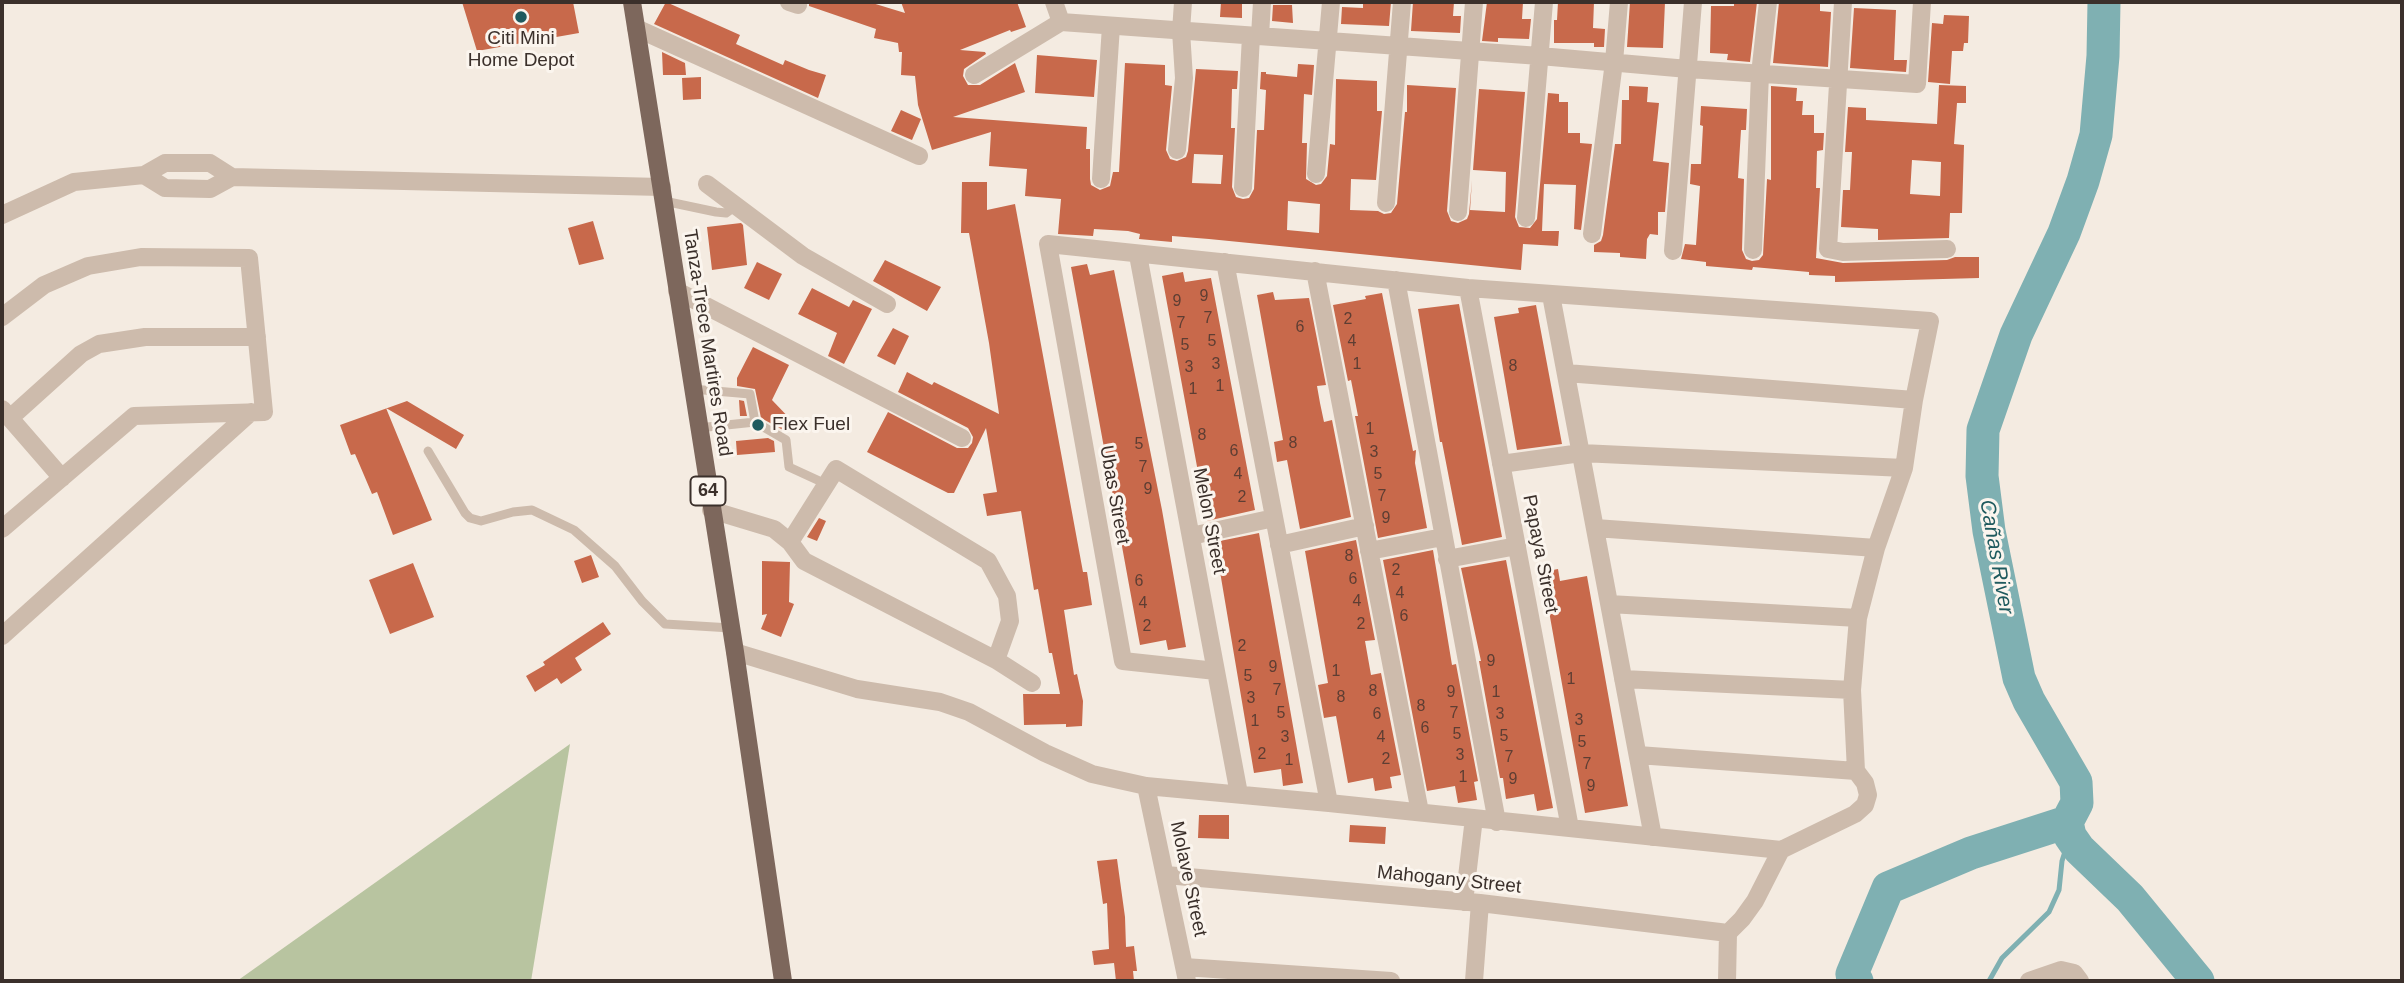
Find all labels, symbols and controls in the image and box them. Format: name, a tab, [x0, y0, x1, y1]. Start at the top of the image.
marker: Citi Mini Home Depot	[513, 9, 529, 25]
place label: Citi Mini Home Depot	[468, 28, 574, 72]
street label: Tanza-Trece Martires Road	[678, 228, 736, 458]
house number: 9	[1200, 287, 1208, 307]
house number: 9	[1173, 292, 1181, 312]
house number: 7	[1204, 309, 1212, 329]
house number: 2	[1344, 310, 1352, 330]
house number: 7	[1177, 314, 1185, 334]
house number: 6	[1296, 318, 1304, 338]
house number: 5	[1208, 332, 1216, 352]
house number: 4	[1348, 332, 1356, 352]
house number: 5	[1181, 336, 1189, 356]
house number: 3	[1212, 355, 1220, 375]
house number: 1	[1353, 355, 1361, 375]
house number: 8	[1509, 357, 1517, 377]
house number: 3	[1185, 358, 1193, 378]
house number: 1	[1216, 377, 1224, 397]
house number: 1	[1189, 380, 1197, 400]
place label: Flex Fuel	[772, 414, 850, 436]
marker: Flex Fuel	[750, 417, 766, 433]
house number: 1	[1366, 420, 1374, 440]
house number: 8	[1198, 426, 1206, 446]
house number: 8	[1289, 434, 1297, 454]
house number: 5	[1135, 435, 1143, 455]
house number: 6	[1230, 442, 1238, 462]
house number: 3	[1370, 443, 1378, 463]
street label: Ubas Street	[1094, 444, 1134, 546]
house number: 7	[1139, 458, 1147, 478]
house number: 4	[1234, 465, 1242, 485]
house number: 5	[1374, 465, 1382, 485]
street label: Melon Street	[1188, 466, 1230, 576]
road number: 64	[690, 476, 726, 505]
house number: 9	[1144, 480, 1152, 500]
house number: 7	[1378, 487, 1386, 507]
house number: 2	[1238, 488, 1246, 508]
street label: Papaya Street	[1517, 493, 1563, 615]
water label: Cañas River	[1974, 498, 2018, 616]
house number: 9	[1382, 509, 1390, 529]
house number: 8	[1345, 547, 1353, 567]
house number: 2	[1392, 561, 1400, 581]
house number: 6	[1349, 570, 1357, 590]
house number: 6	[1135, 572, 1143, 592]
house number: 4	[1396, 584, 1404, 604]
house number: 4	[1353, 592, 1361, 612]
house number: 4	[1139, 594, 1147, 614]
house number: 6	[1400, 607, 1408, 627]
house number: 2	[1357, 615, 1365, 635]
house number: 2	[1143, 617, 1151, 637]
house number: 2	[1238, 637, 1246, 657]
house number: 9	[1487, 652, 1495, 672]
house number: 9	[1269, 658, 1277, 678]
house number: 1	[1332, 662, 1340, 682]
house number: 5	[1244, 667, 1252, 687]
house number: 1	[1567, 670, 1575, 690]
house number: 7	[1273, 681, 1281, 701]
house number: 8	[1369, 682, 1377, 702]
house number: 9	[1447, 683, 1455, 703]
house number: 1	[1492, 683, 1500, 703]
house number: 8	[1337, 688, 1345, 708]
house number: 3	[1247, 689, 1255, 709]
house number: 8	[1417, 697, 1425, 717]
house number: 5	[1277, 704, 1285, 724]
house number: 7	[1450, 704, 1458, 724]
house number: 6	[1373, 705, 1381, 725]
house number: 3	[1496, 705, 1504, 725]
house number: 3	[1575, 711, 1583, 731]
house number: 1	[1251, 712, 1259, 732]
house number: 6	[1421, 719, 1429, 739]
house number: 5	[1453, 725, 1461, 745]
house number: 5	[1500, 727, 1508, 747]
house number: 3	[1281, 728, 1289, 748]
house number: 4	[1377, 728, 1385, 748]
house number: 5	[1578, 733, 1586, 753]
house number: 2	[1258, 745, 1266, 765]
house number: 3	[1456, 746, 1464, 766]
house number: 7	[1505, 748, 1513, 768]
house number: 2	[1382, 750, 1390, 770]
house number: 1	[1285, 751, 1293, 771]
house number: 7	[1583, 755, 1591, 775]
house number: 1	[1459, 768, 1467, 788]
house number: 9	[1509, 770, 1517, 790]
house number: 9	[1587, 777, 1595, 797]
street label: Molave Street	[1165, 819, 1211, 939]
street label: Mahogany Street	[1376, 861, 1522, 899]

